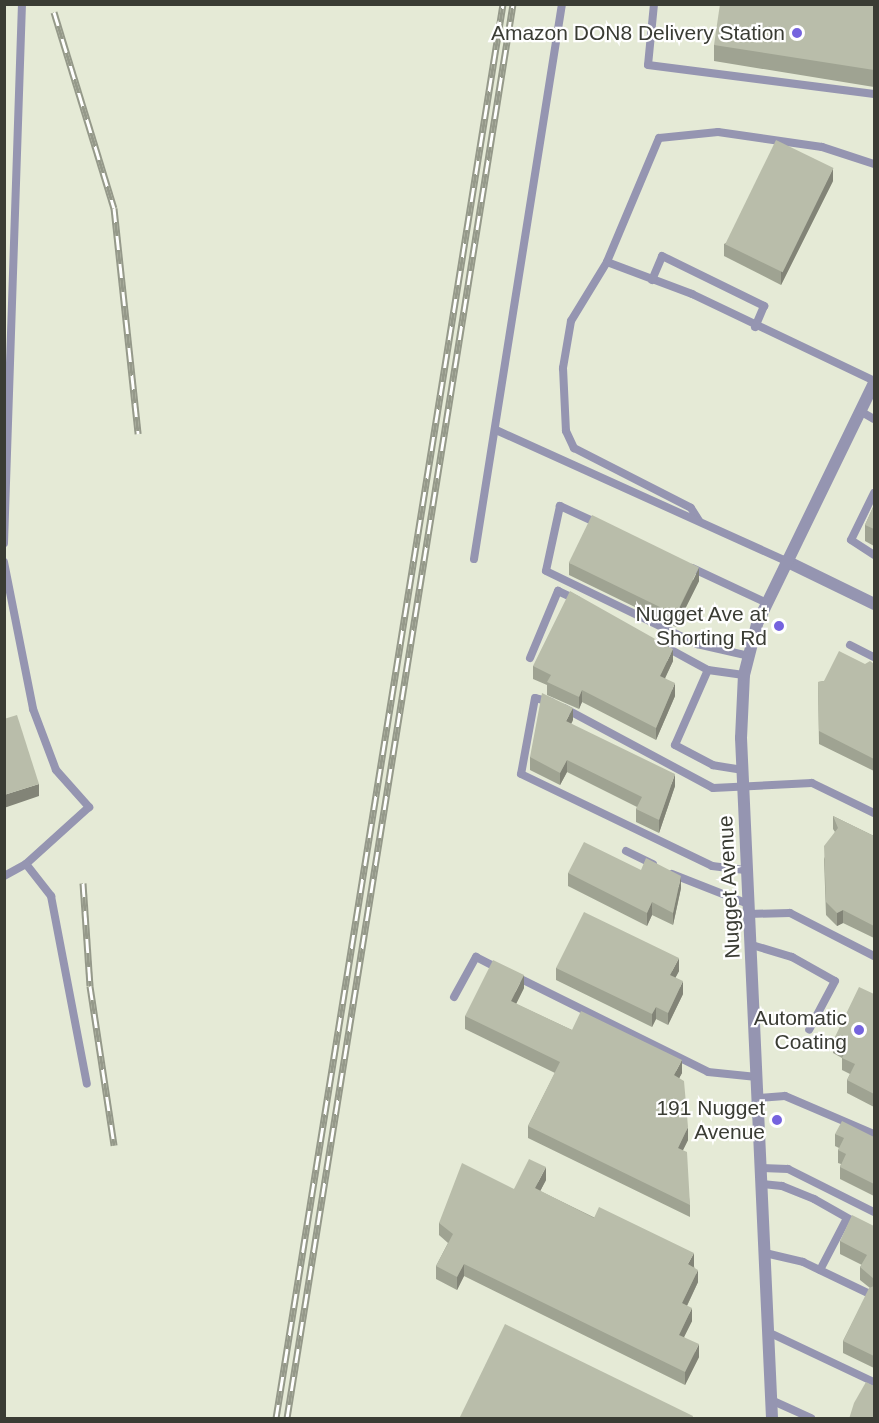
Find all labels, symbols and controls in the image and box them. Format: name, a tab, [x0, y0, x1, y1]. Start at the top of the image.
place label: Amazon DON8 Delivery Station	[491, 20, 785, 46]
marker: Amazon DON8 Delivery Station	[790, 26, 804, 40]
place label: Nugget Ave at Shorting Rd	[634, 601, 767, 651]
marker: Nugget Ave at Shorting Rd	[772, 619, 786, 633]
street label: Nugget Avenue	[713, 814, 745, 960]
place label: Automatic Coating	[754, 1005, 847, 1055]
marker: Automatic Coating	[852, 1023, 866, 1037]
place label: 191 Nugget Avenue	[656, 1095, 765, 1145]
marker: 191 Nugget Avenue	[770, 1113, 784, 1127]

